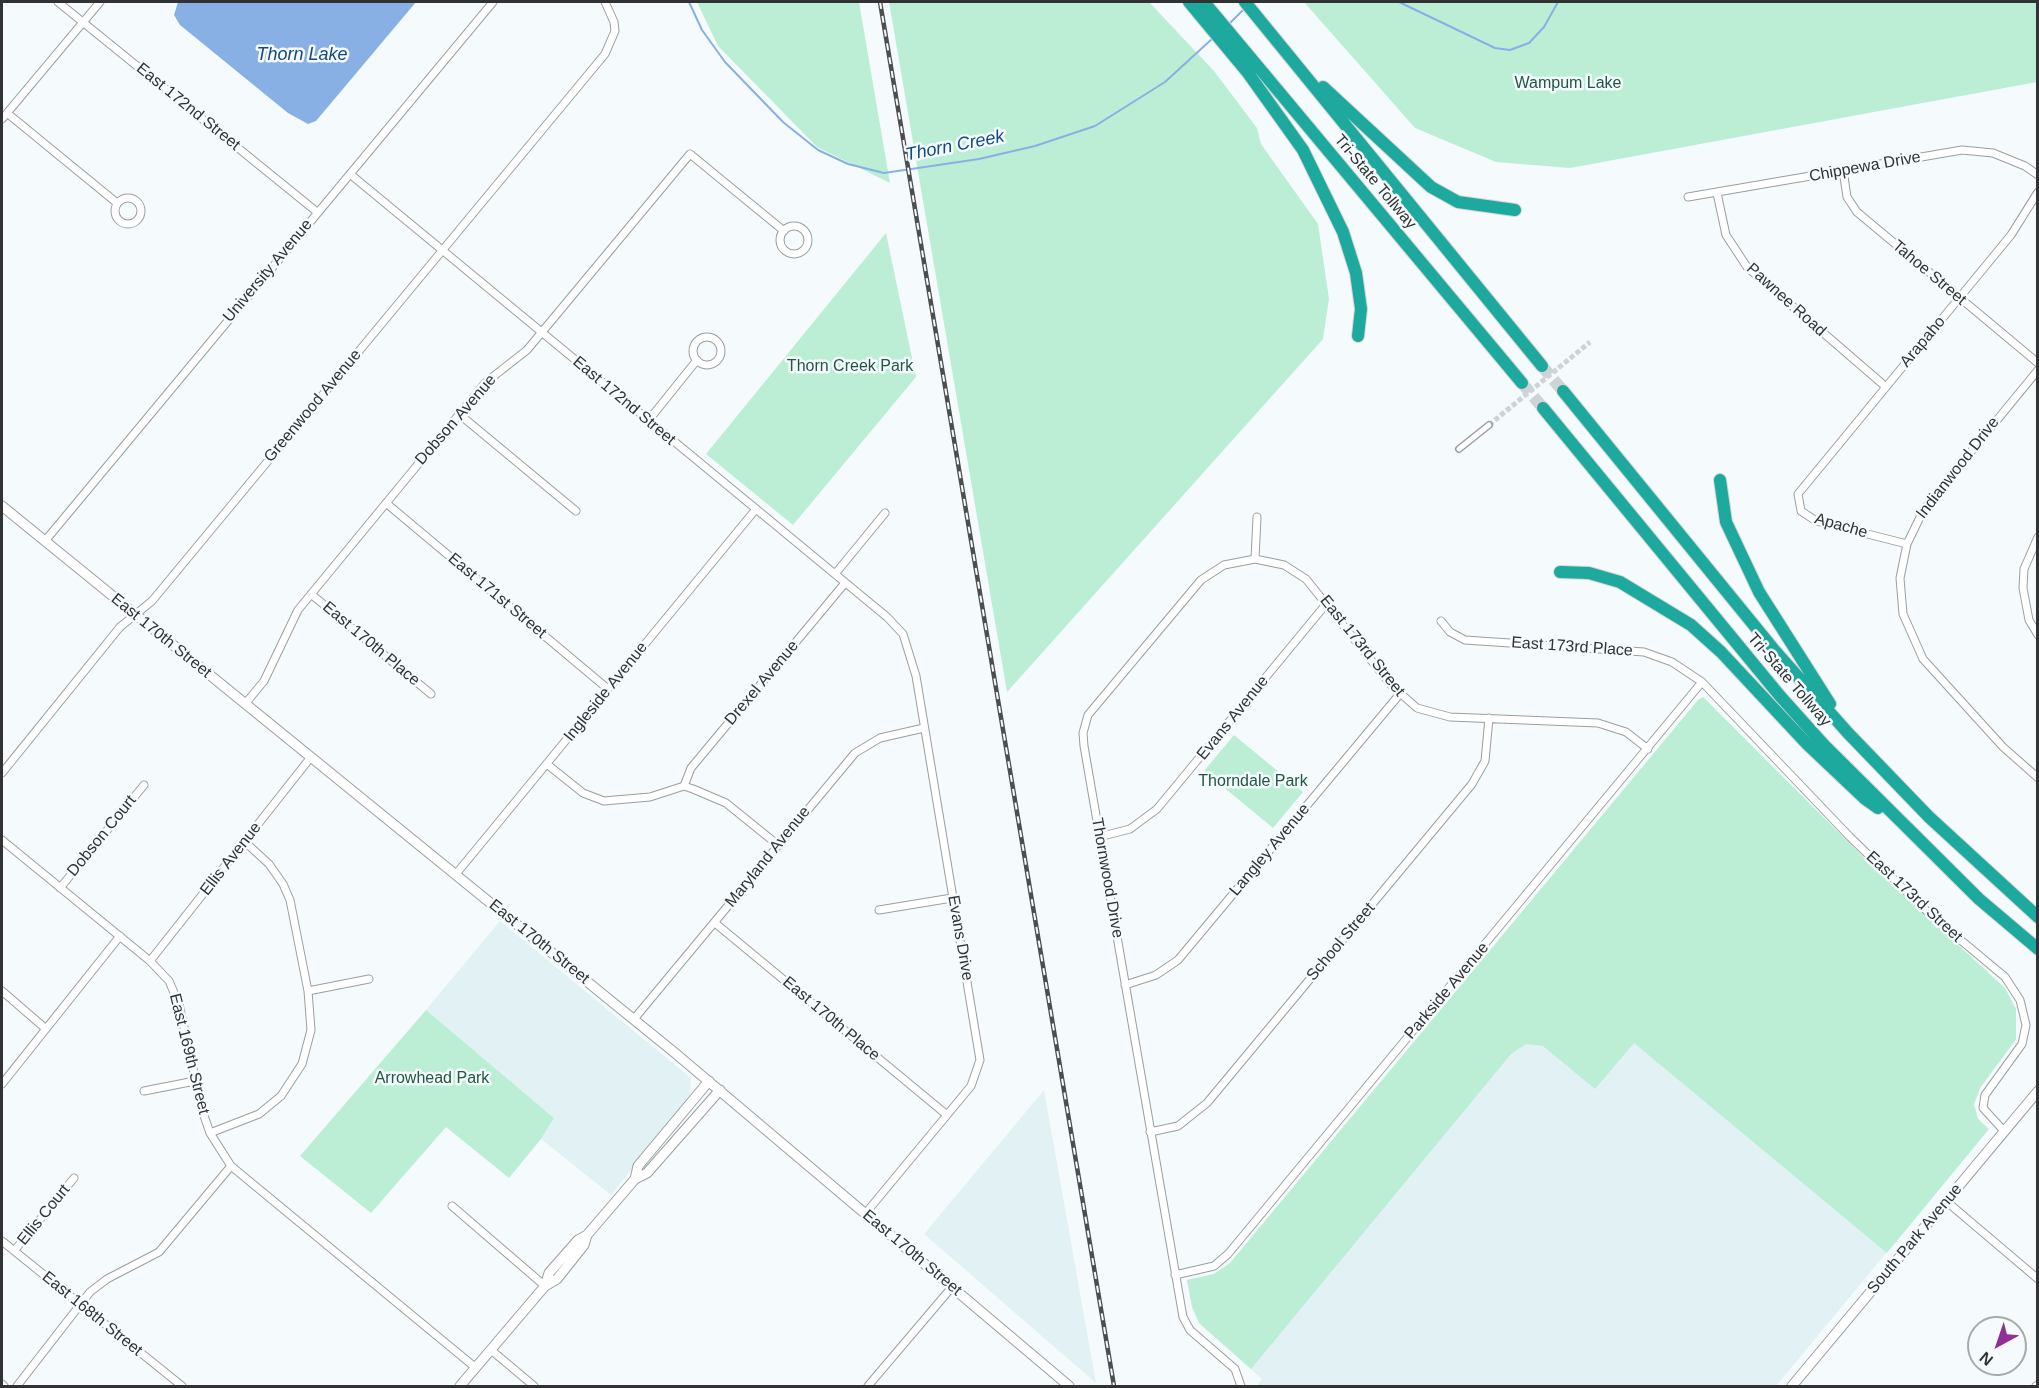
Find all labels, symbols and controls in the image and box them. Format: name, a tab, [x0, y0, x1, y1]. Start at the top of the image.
water label: Thorn Lake	[256, 44, 348, 66]
street label: East 172nd Street	[132, 59, 244, 155]
park label: Wampum Lake	[1514, 74, 1622, 94]
water label: Thorn Creek	[904, 126, 1006, 166]
street label: Tri-State Tollway	[1330, 131, 1420, 233]
street label: Chippewa Drive	[1808, 148, 1922, 186]
street label: University Avenue	[219, 216, 317, 326]
street label: Tahoe Street	[1888, 236, 1970, 310]
street label: Pawnee Road	[1742, 259, 1830, 341]
street label: Arapaho	[1896, 313, 1950, 371]
street label: Greenwood Avenue	[260, 346, 366, 466]
street label: East 172nd Street	[569, 352, 679, 450]
park label: Thorn Creek Park	[787, 357, 913, 377]
street label: Dobson Avenue	[412, 371, 500, 469]
street label: Indianwood Drive	[1912, 413, 2004, 523]
street label: Apache	[1812, 509, 1870, 543]
street label: East 171st Street	[444, 549, 550, 643]
street label: East 170th Street	[107, 590, 215, 682]
street label: East 173rd Street	[1315, 592, 1409, 700]
street label: East 170th Place	[318, 598, 424, 690]
street label: Tri-State Tollway	[1743, 629, 1835, 731]
street label: East 173rd Place	[1511, 633, 1633, 661]
street label: Drexel Avenue	[721, 637, 803, 729]
street label: Ingleside Avenue	[560, 638, 652, 746]
street label: Evans Avenue	[1193, 672, 1273, 764]
park label: Thorndale Park	[1198, 772, 1308, 792]
street label: Dobson Court	[63, 792, 141, 880]
street label: Langley Avenue	[1226, 800, 1314, 900]
street label: Maryland Avenue	[721, 803, 815, 911]
street label: Thornwood Drive	[1087, 816, 1127, 940]
street label: Ellis Avenue	[196, 819, 266, 899]
street label: East 173rd Street	[1862, 848, 1966, 946]
street label: Evans Drive	[943, 894, 977, 982]
street label: East 170th Street	[485, 896, 593, 988]
street label: School Street	[1303, 899, 1379, 985]
street label: Parkside Avenue	[1401, 939, 1493, 1043]
street label: East 170th Place	[778, 973, 884, 1065]
street label: East 169th Street	[165, 992, 213, 1116]
park label: Arrowhead Park	[375, 1069, 489, 1089]
street label: South Park Avenue	[1863, 1180, 1967, 1298]
street label: Ellis Court	[14, 1181, 74, 1249]
street label: East 170th Street	[858, 1206, 966, 1300]
street label: East 168th Street	[38, 1268, 146, 1360]
north arrow	[1967, 1316, 2027, 1376]
text: N	[1977, 1348, 1996, 1369]

